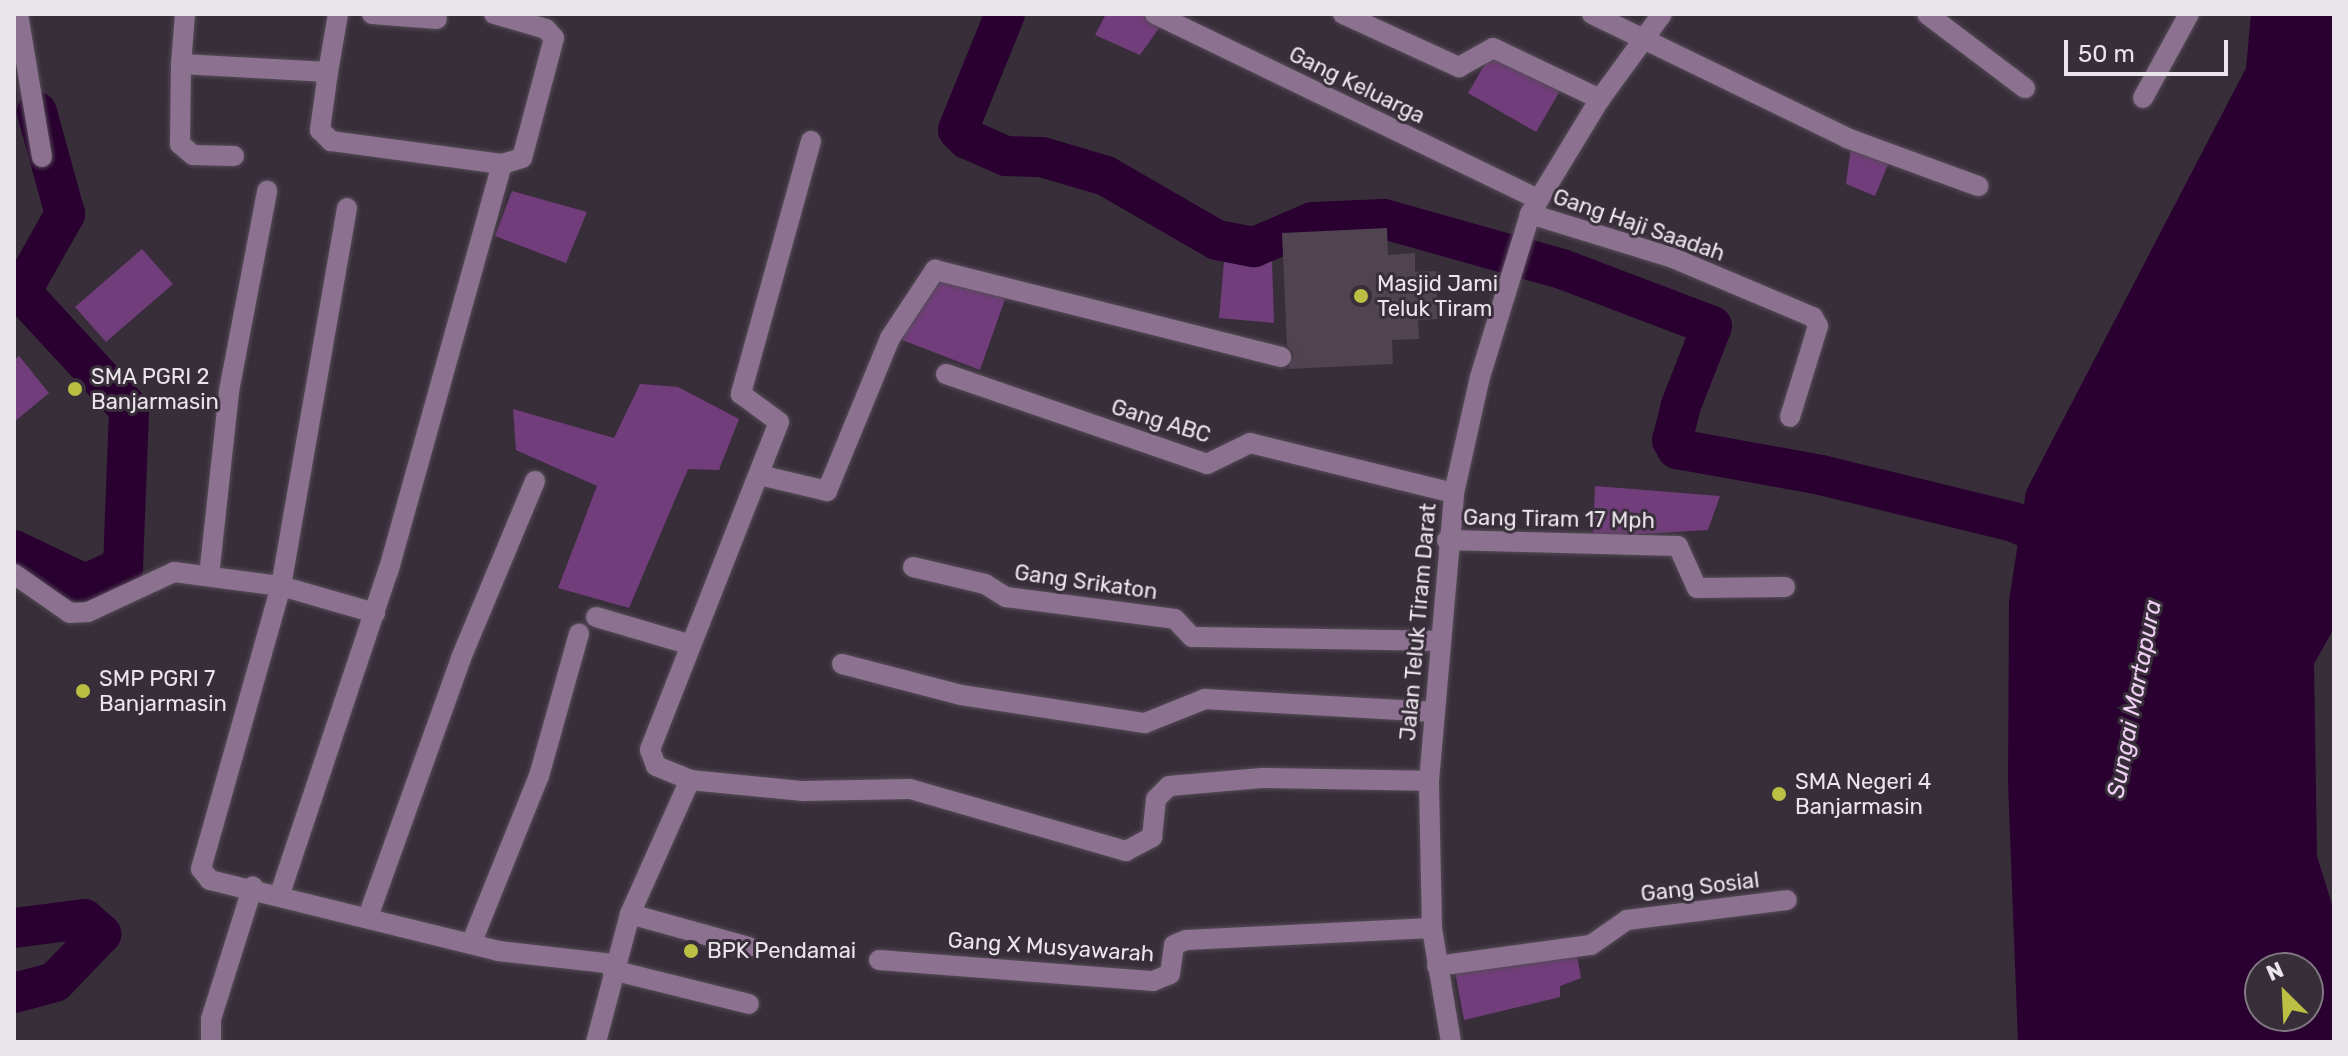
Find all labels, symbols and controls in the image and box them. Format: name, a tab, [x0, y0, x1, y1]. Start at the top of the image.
scale bar	[2068, 24, 2232, 74]
text: 50 m	[2078, 40, 2135, 68]
street label: Gang Keluarga	[1285, 41, 1429, 129]
street label: Gang Haji Saadah	[1550, 183, 1728, 267]
place label: Masjid Jami Teluk Tiram	[1377, 270, 1498, 322]
marker: Masjid Jami Teluk Tiram	[1352, 287, 1370, 305]
place label: SMA PGRI 2 Banjarmasin	[91, 363, 219, 414]
marker: SMA PGRI 2 Banjarmasin	[66, 380, 84, 398]
street label: Gang ABC	[1108, 393, 1214, 449]
street label: Jalan Teluk Tiram Darat	[1394, 501, 1442, 743]
street label: Gang Tiram 17 Mph	[1463, 504, 1655, 534]
street label: Gang Srikaton	[1013, 559, 1159, 605]
water label: Sungai Martapura	[2102, 597, 2168, 801]
place label: SMP PGRI 7 Banjarmasin	[99, 665, 227, 716]
marker: SMP PGRI 7 Banjarmasin	[74, 682, 92, 700]
place label: SMA Negeri 4 Banjarmasin	[1795, 768, 1932, 820]
marker: SMA Negeri 4 Banjarmasin	[1770, 785, 1788, 803]
street label: Gang Sosial	[1639, 867, 1761, 907]
street label: Gang X Musyawarah	[947, 927, 1155, 967]
place label: BPK Pendamai	[707, 938, 856, 964]
marker: BPK Pendamai	[682, 942, 700, 960]
north arrow	[2244, 952, 2324, 1032]
text: N	[2262, 956, 2288, 987]

